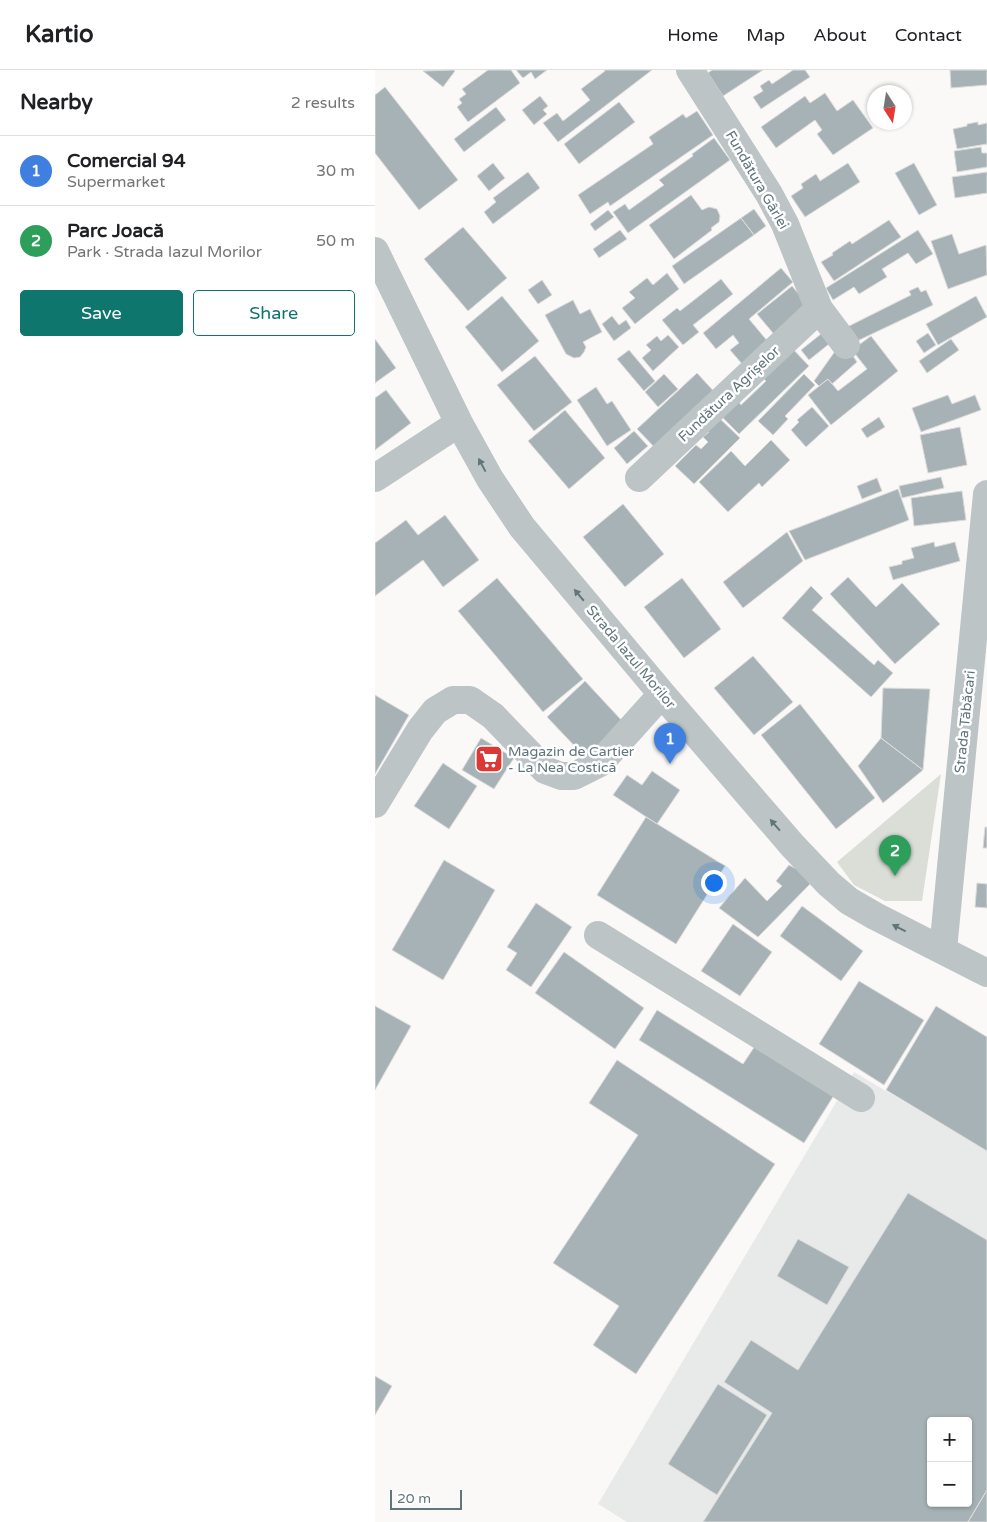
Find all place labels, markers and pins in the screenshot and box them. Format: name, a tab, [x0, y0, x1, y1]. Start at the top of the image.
pin: 1	[654, 723, 686, 764]
place label: Magazin de Cartier - La Nea Costică	[508, 743, 635, 776]
supermarket icon: Magazin de Cartier - La Nea Costică	[474, 744, 504, 774]
pin: 2	[879, 835, 911, 876]

